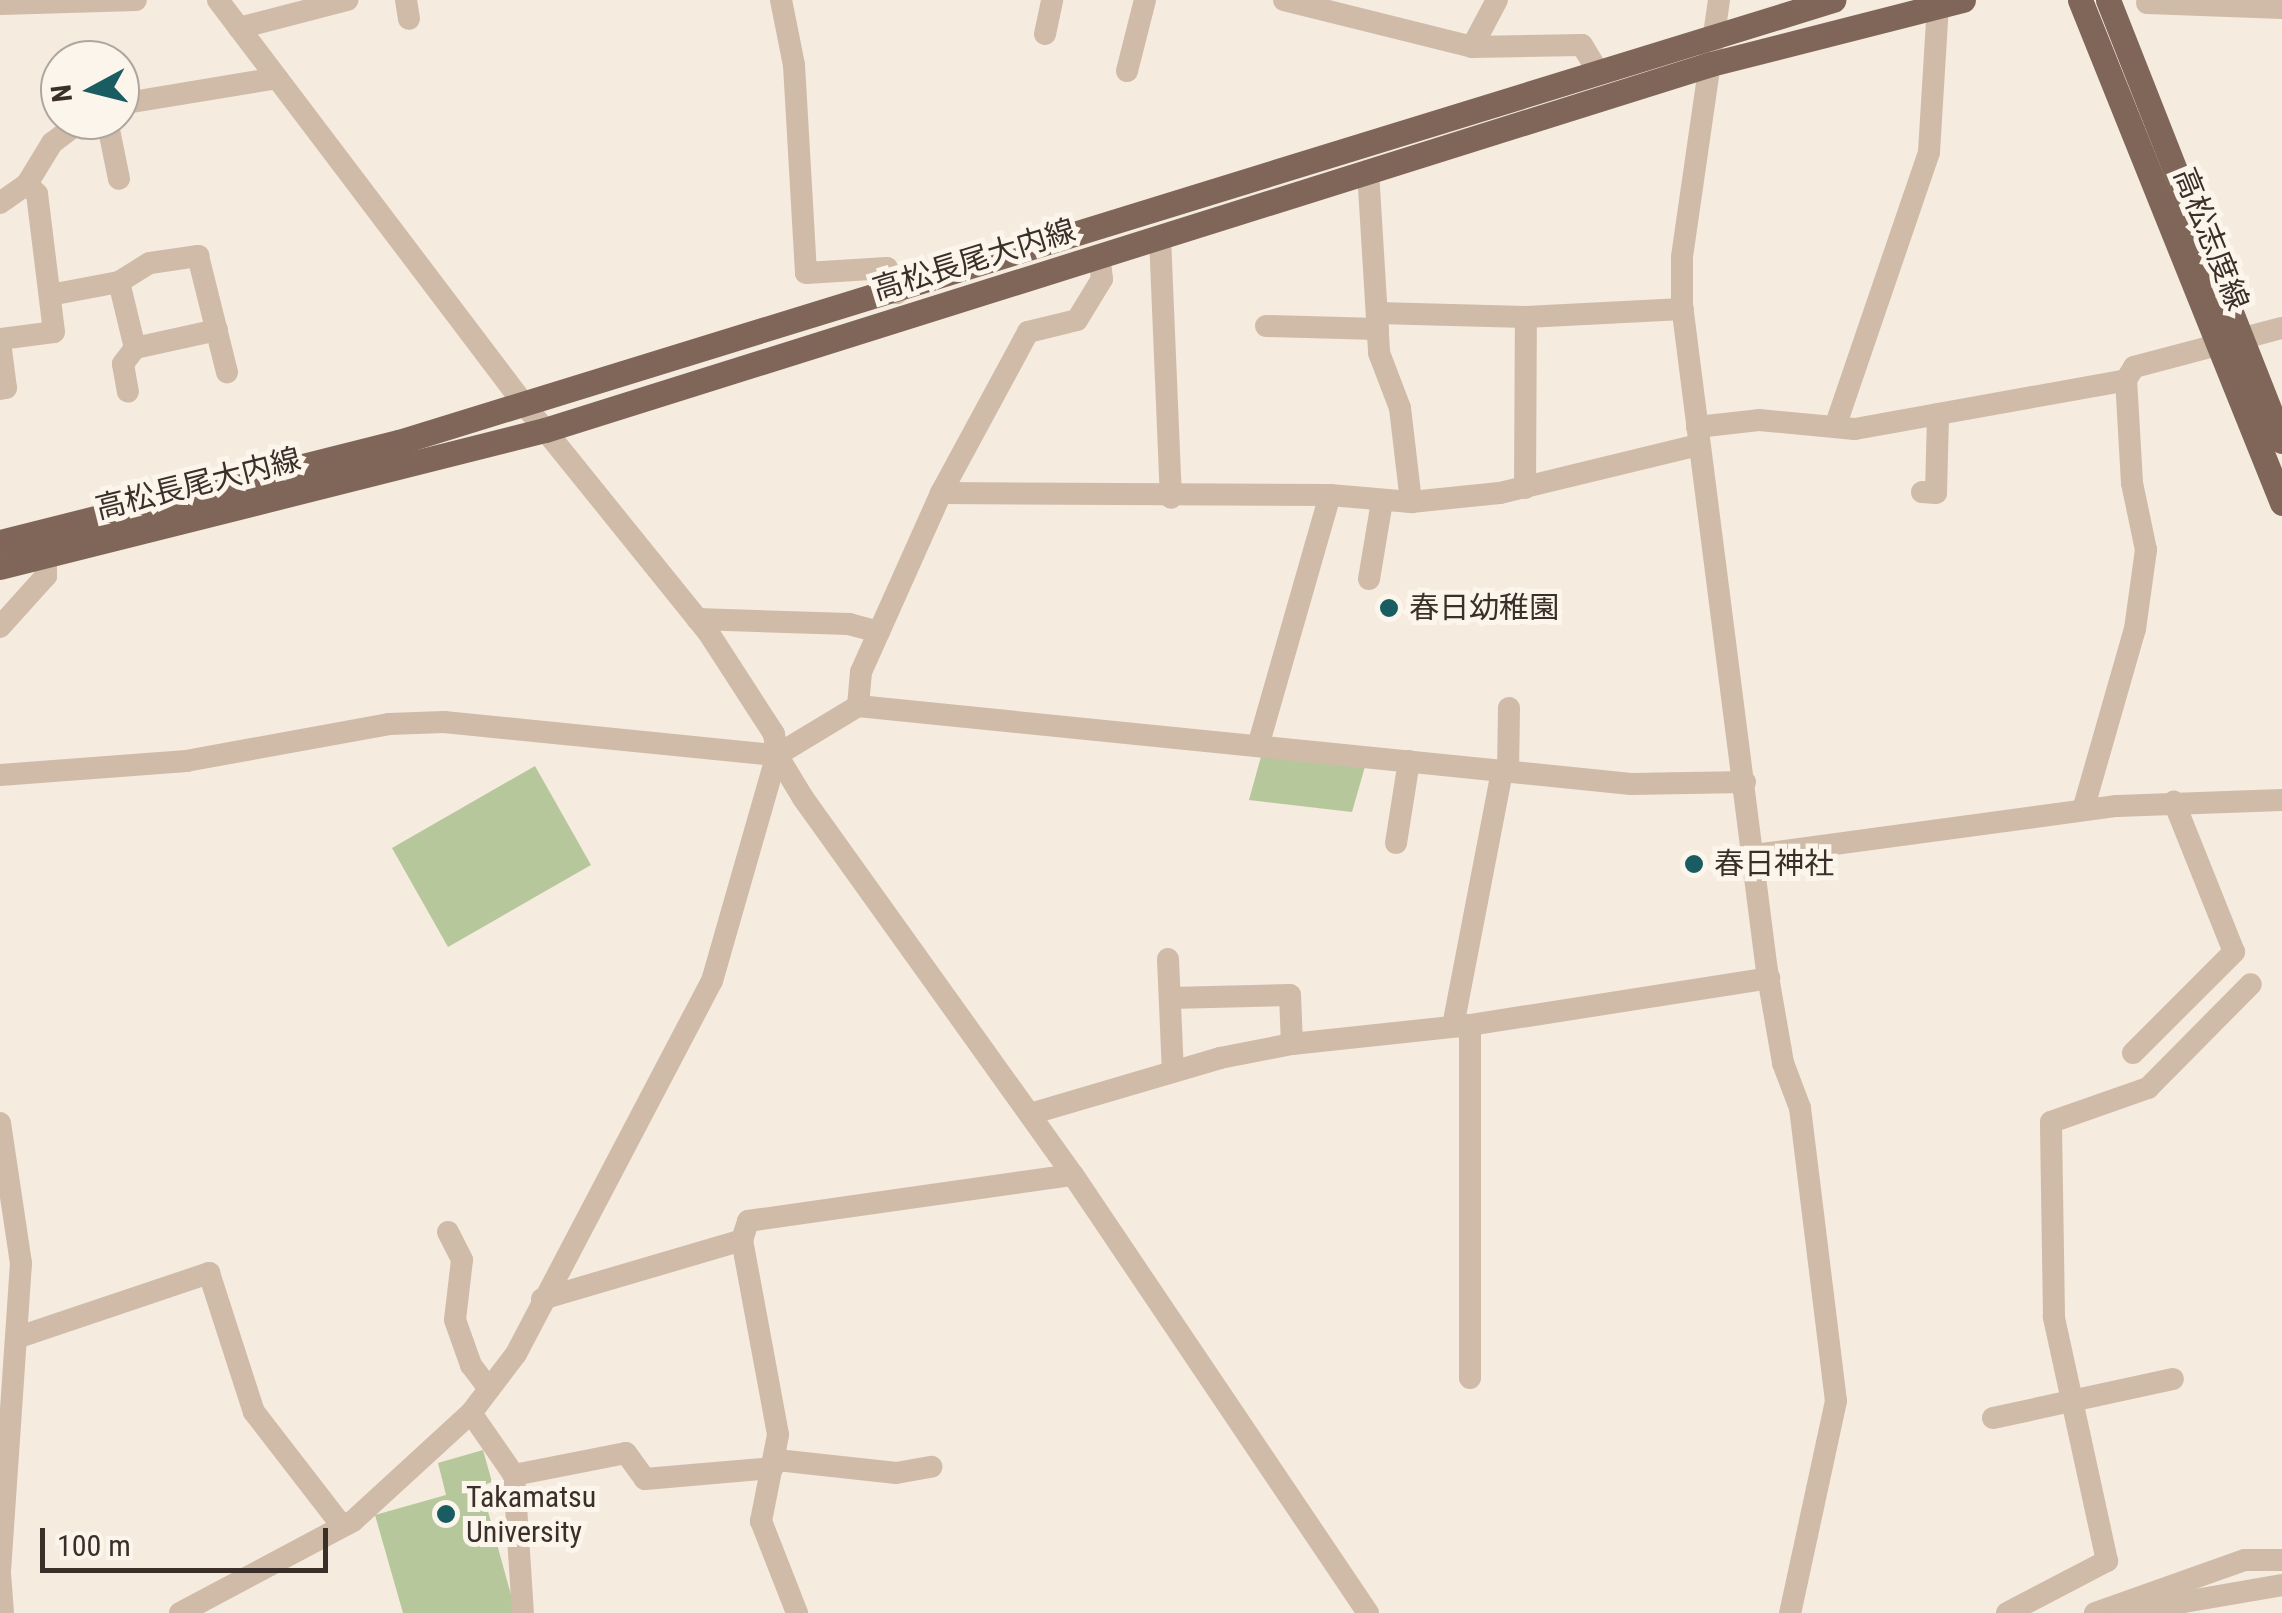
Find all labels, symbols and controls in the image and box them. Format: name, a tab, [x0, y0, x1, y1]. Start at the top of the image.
north arrow	[40, 40, 140, 140]
text: N	[44, 83, 79, 104]
street label: 高松志度線	[2166, 163, 2256, 315]
street label: 高松長尾大内線	[868, 212, 1080, 308]
street label: 高松長尾大内線	[92, 441, 304, 527]
place label: 春日幼稚園	[1409, 590, 1559, 626]
marker: 春日幼稚園	[1378, 597, 1400, 619]
place label: 春日神社	[1714, 846, 1834, 882]
marker: 春日神社	[1683, 853, 1705, 875]
place label: Takamatsu University	[466, 1479, 596, 1550]
marker: Takamatsu University	[435, 1503, 457, 1525]
scale bar	[45, 1508, 332, 1570]
text: 100 m	[57, 1528, 131, 1563]

